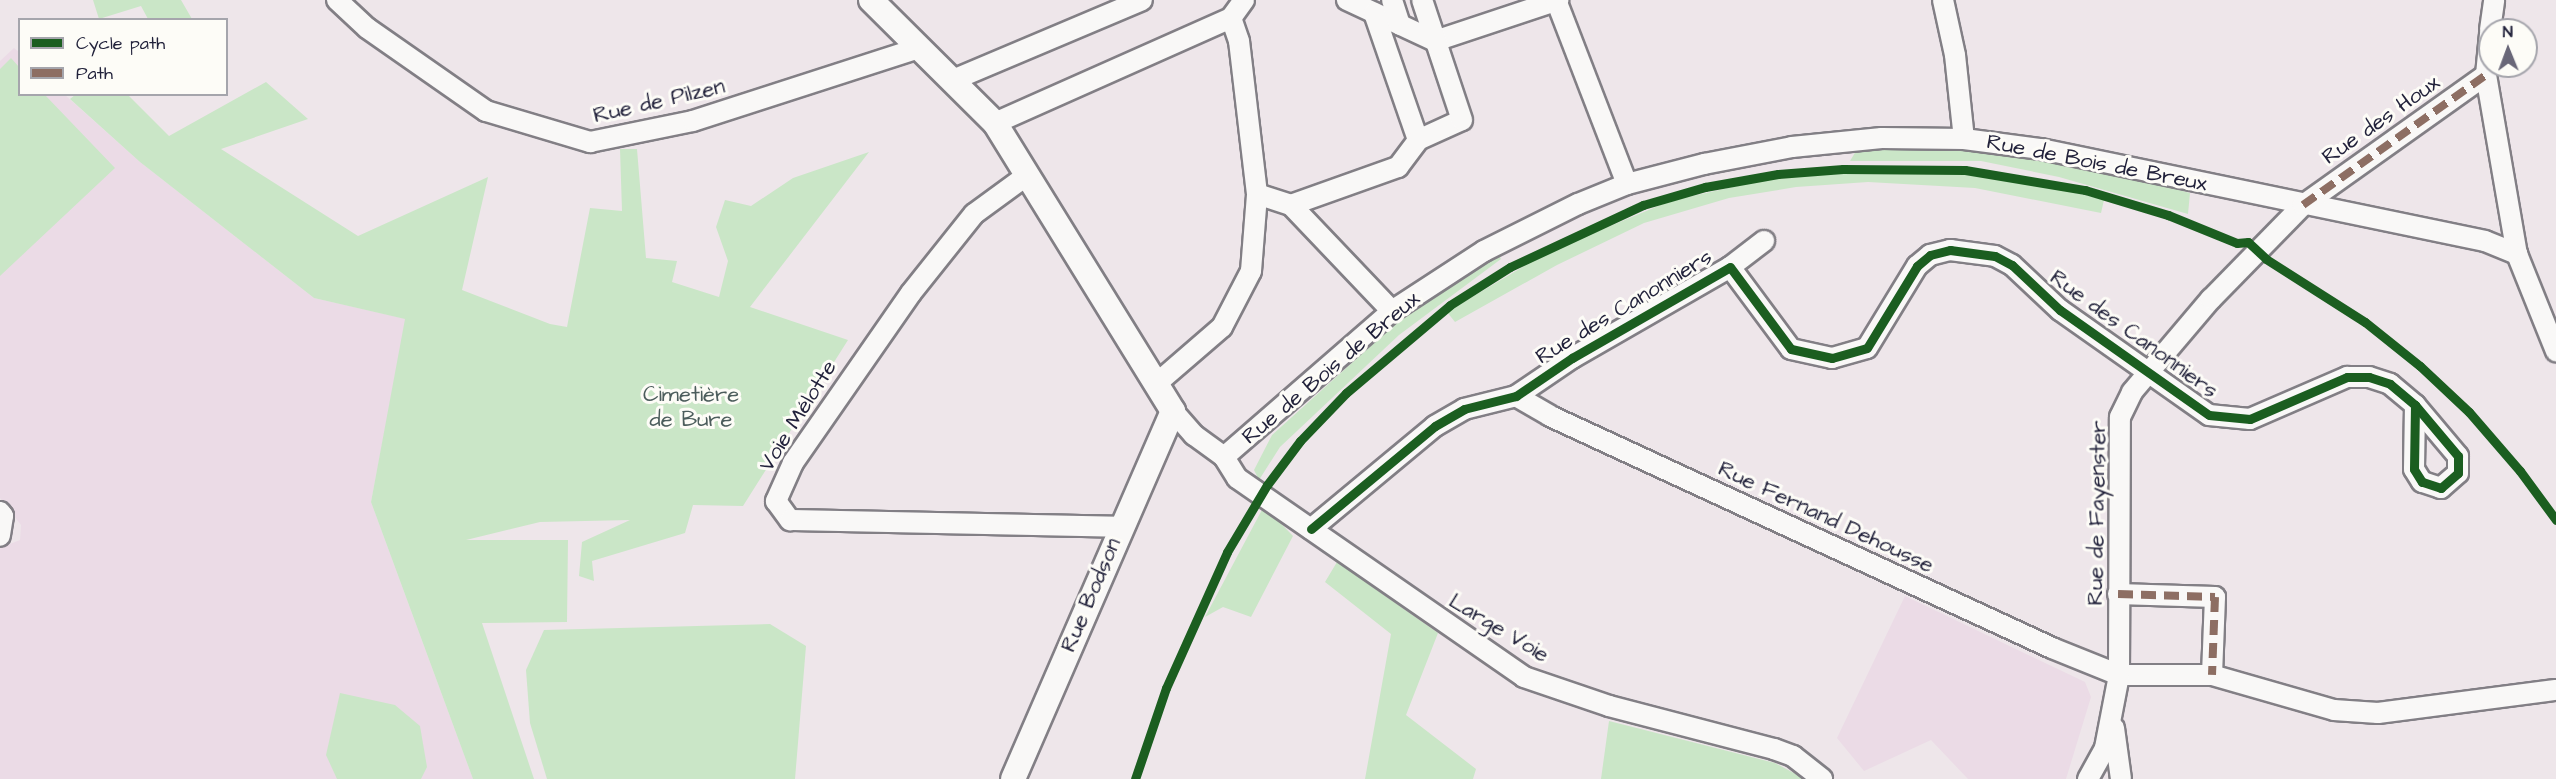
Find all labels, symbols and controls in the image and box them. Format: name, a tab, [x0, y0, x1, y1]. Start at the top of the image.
legend	[18, 18, 228, 96]
north arrow	[2478, 18, 2538, 78]
text: N	[2503, 21, 2513, 43]
text: Cycle path	[76, 31, 165, 56]
text: Path	[76, 61, 113, 86]
street label: Rue des Houx	[2317, 70, 2445, 170]
street label: Rue de Pilzen	[591, 73, 727, 129]
street label: Rue de Bois de Breux	[1985, 129, 2209, 197]
street label: Rue des Canonniers	[1531, 244, 1717, 370]
street label: Rue des Canonniers	[2045, 264, 2223, 404]
street label: Rue de Bois de Breux	[1237, 286, 1425, 450]
street label: Voie Mélotte	[753, 356, 843, 476]
park label: Cimetière de Bure	[643, 381, 739, 433]
street label: Rue de Fayenster	[2082, 420, 2112, 606]
street label: Rue Fernand Dehousse	[1714, 455, 1938, 579]
street label: Rue Bodson	[1055, 534, 1127, 656]
street label: Large Voie	[1444, 588, 1554, 668]

